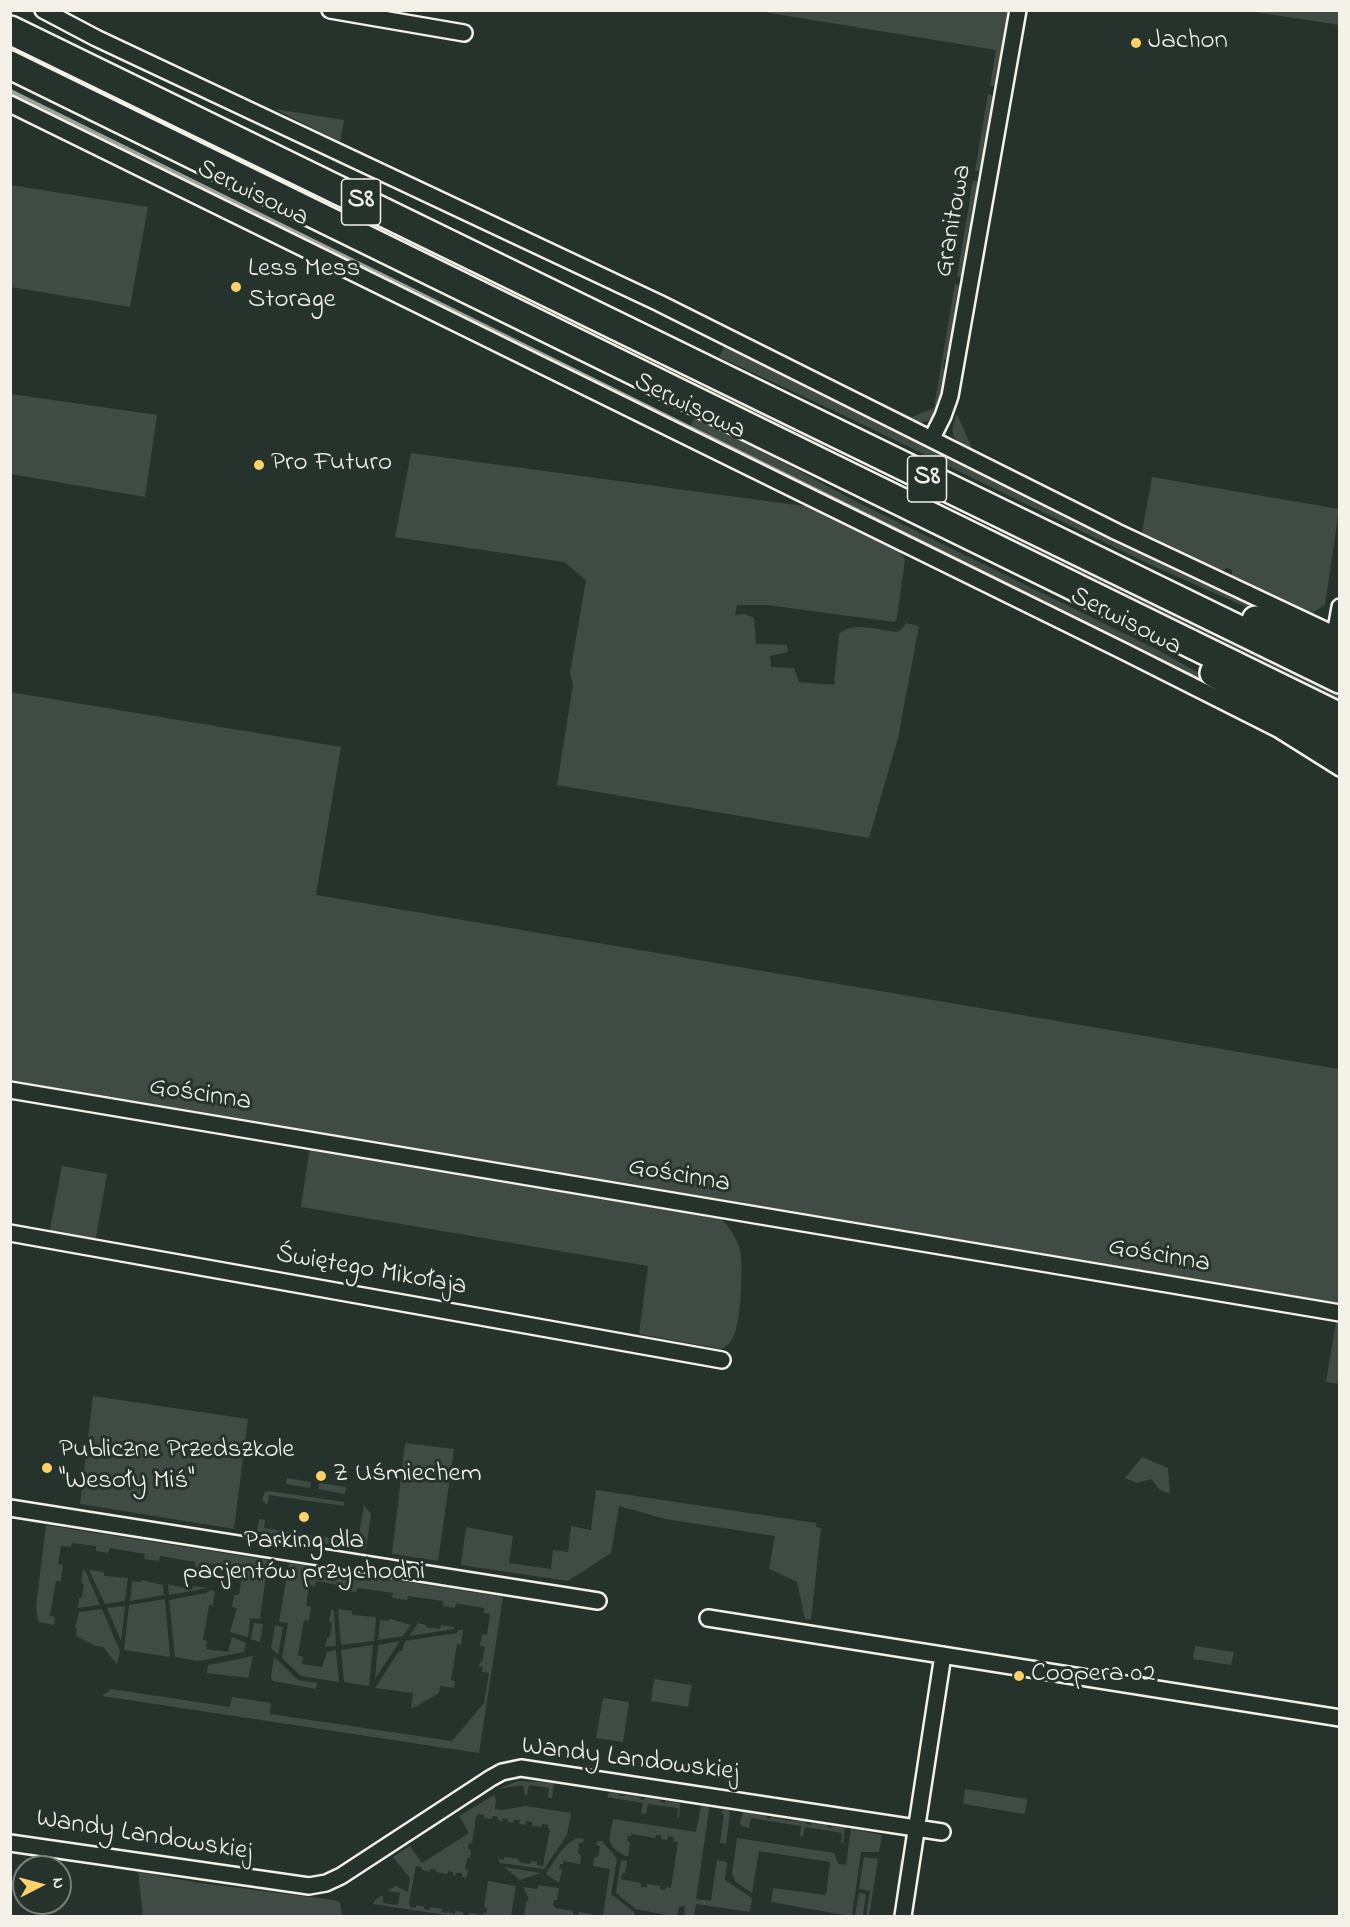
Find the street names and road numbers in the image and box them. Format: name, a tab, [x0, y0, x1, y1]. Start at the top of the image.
street label: Serwisowa	[191, 154, 313, 236]
street label: Granitowa	[929, 162, 981, 280]
road number: S8	[342, 179, 380, 225]
street label: Serwisowa	[628, 367, 750, 449]
road number: S8	[908, 456, 946, 502]
street label: Serwisowa	[1064, 581, 1186, 665]
street label: Gościnna	[147, 1072, 253, 1120]
street label: Gościnna	[626, 1152, 732, 1202]
street label: Gościnna	[1106, 1232, 1212, 1282]
street label: Świętego Mikołaja	[273, 1239, 469, 1305]
street label: Wandy Landowskiej	[520, 1732, 740, 1790]
street label: Wandy Landowskiej	[34, 1804, 254, 1870]

